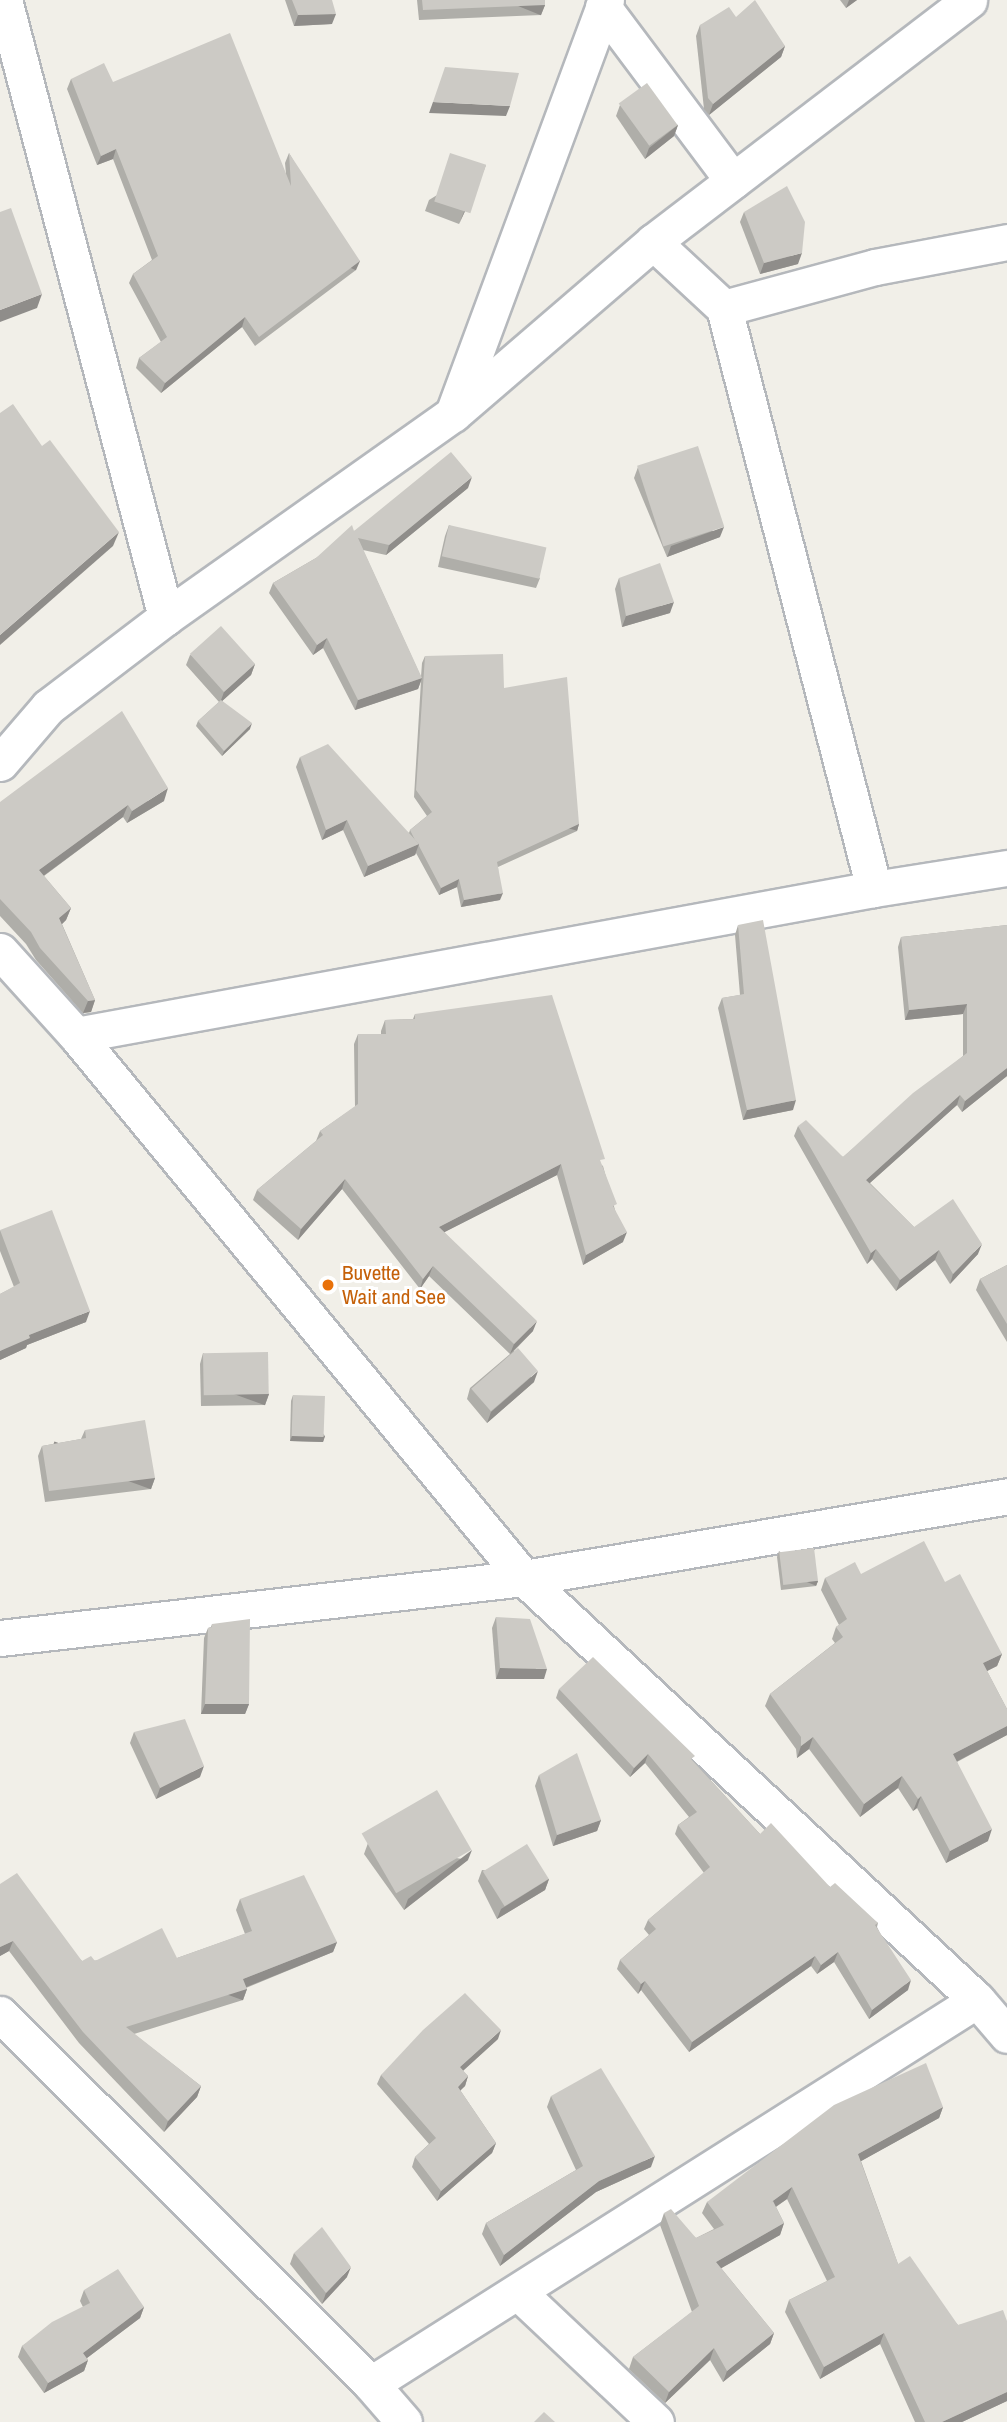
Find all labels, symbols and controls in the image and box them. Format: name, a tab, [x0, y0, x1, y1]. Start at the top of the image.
place label: Buvette Wait and See	[342, 1260, 446, 1310]
marker: Buvette Wait and See	[320, 1277, 336, 1293]

